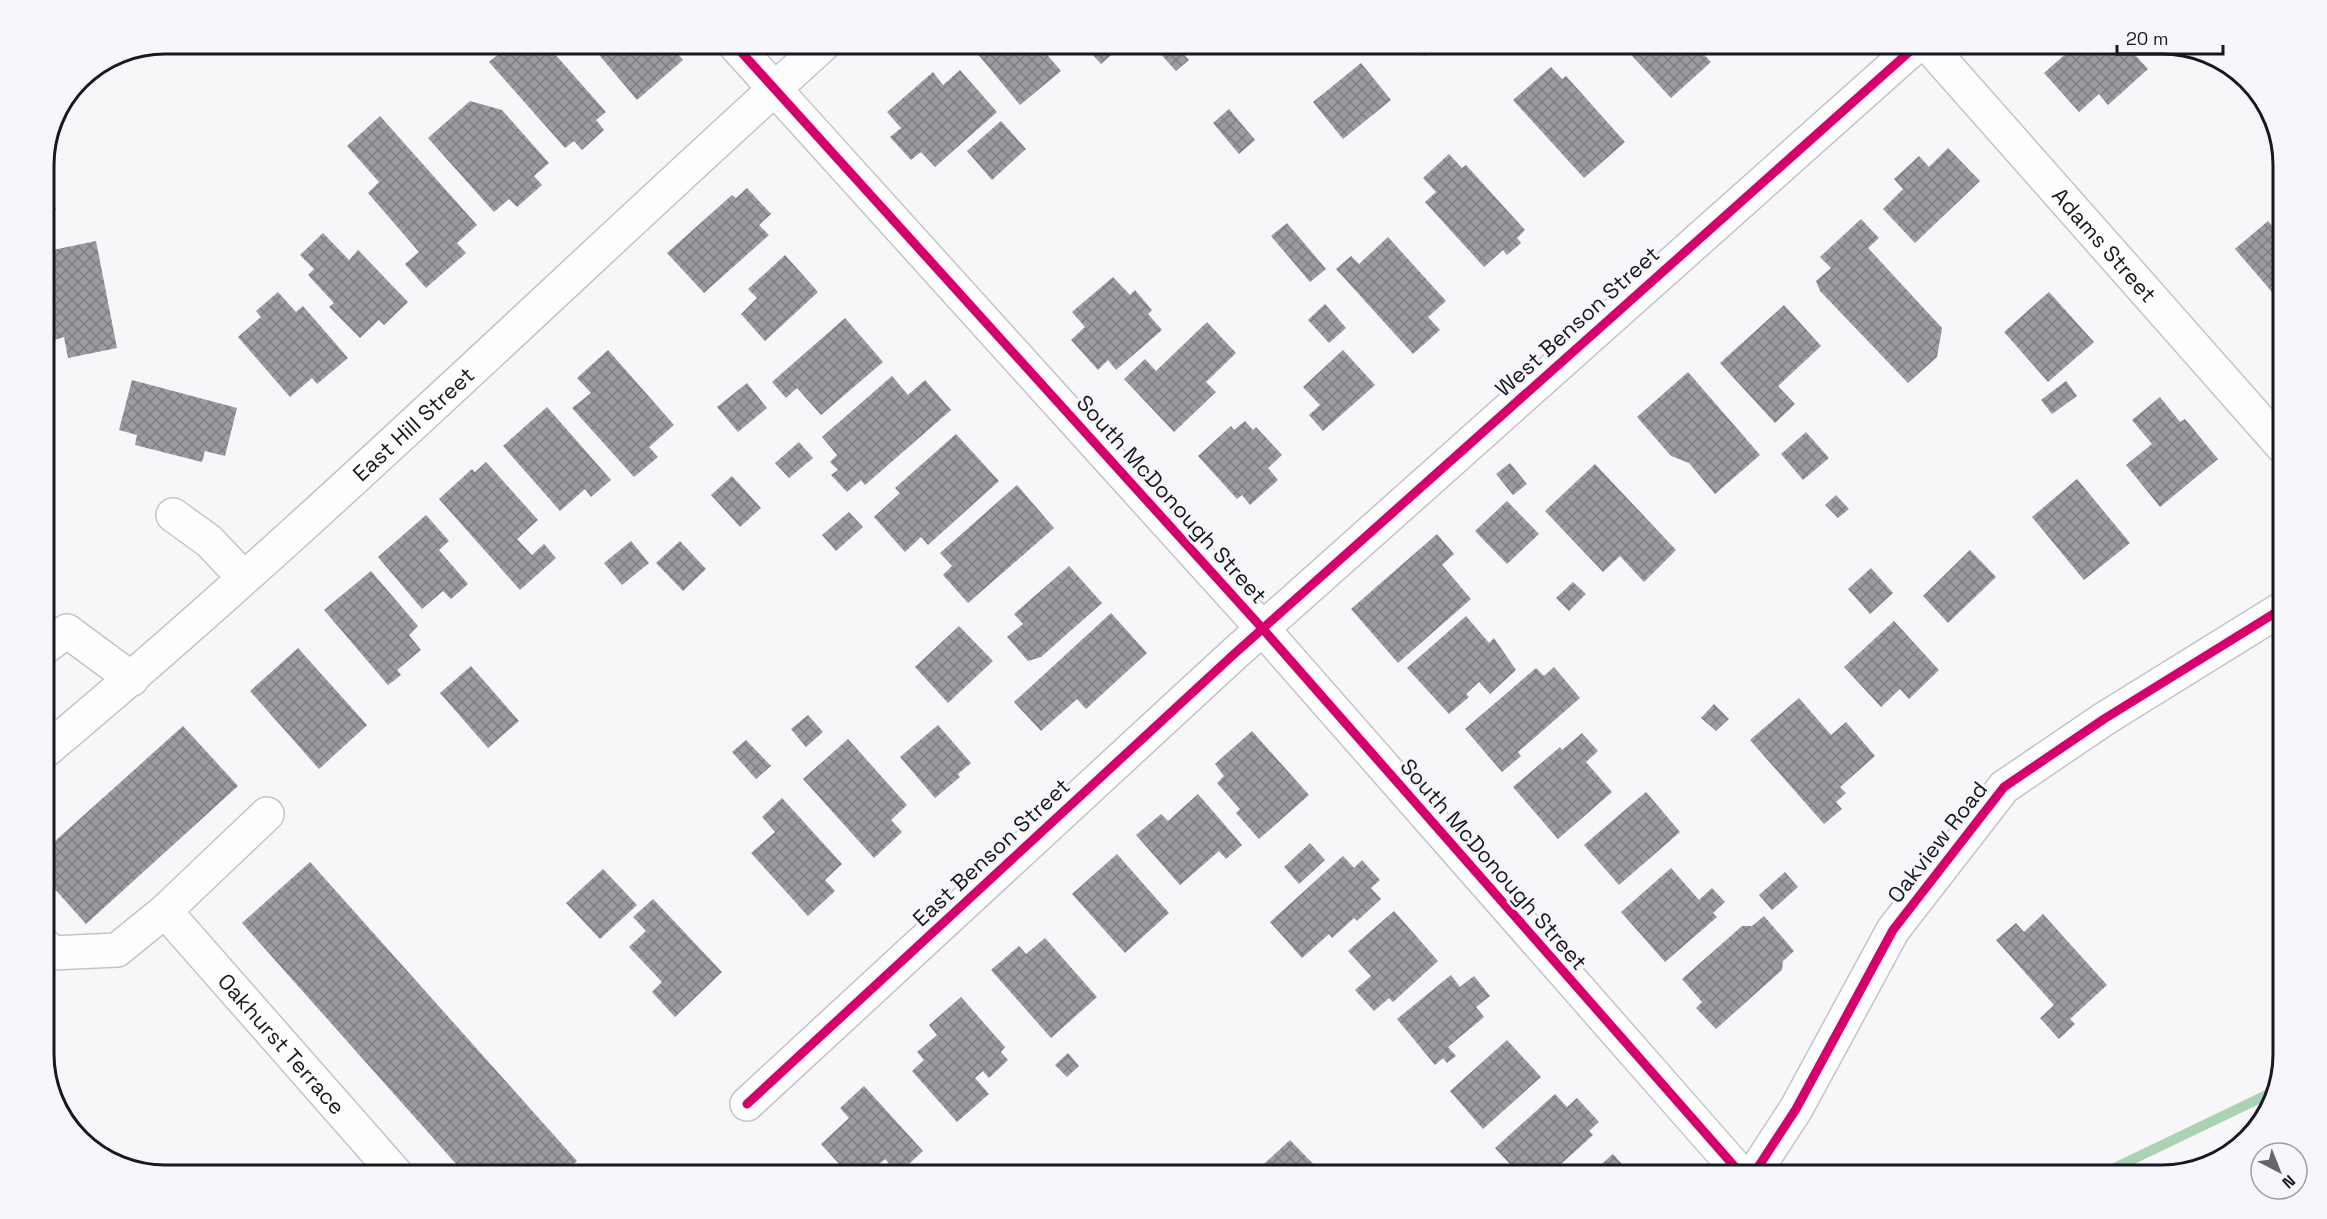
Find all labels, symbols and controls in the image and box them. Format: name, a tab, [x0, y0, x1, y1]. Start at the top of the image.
scale bar	[2117, 18, 2224, 56]
text: 20 m	[2126, 27, 2169, 50]
street label: Adams Street	[2046, 182, 2163, 308]
street label: West Benson Street	[1489, 240, 1665, 402]
street label: East Hill Street	[347, 361, 480, 487]
street label: South McDonough Street	[1071, 389, 1273, 609]
street label: South McDonough Street	[1394, 752, 1594, 976]
street label: East Benson Street	[907, 772, 1075, 932]
street label: Oakview Road	[1881, 776, 1993, 908]
street label: Oakhurst Terrace	[212, 967, 351, 1120]
north arrow	[2249, 1141, 2309, 1201]
text: N	[2278, 1170, 2300, 1193]

